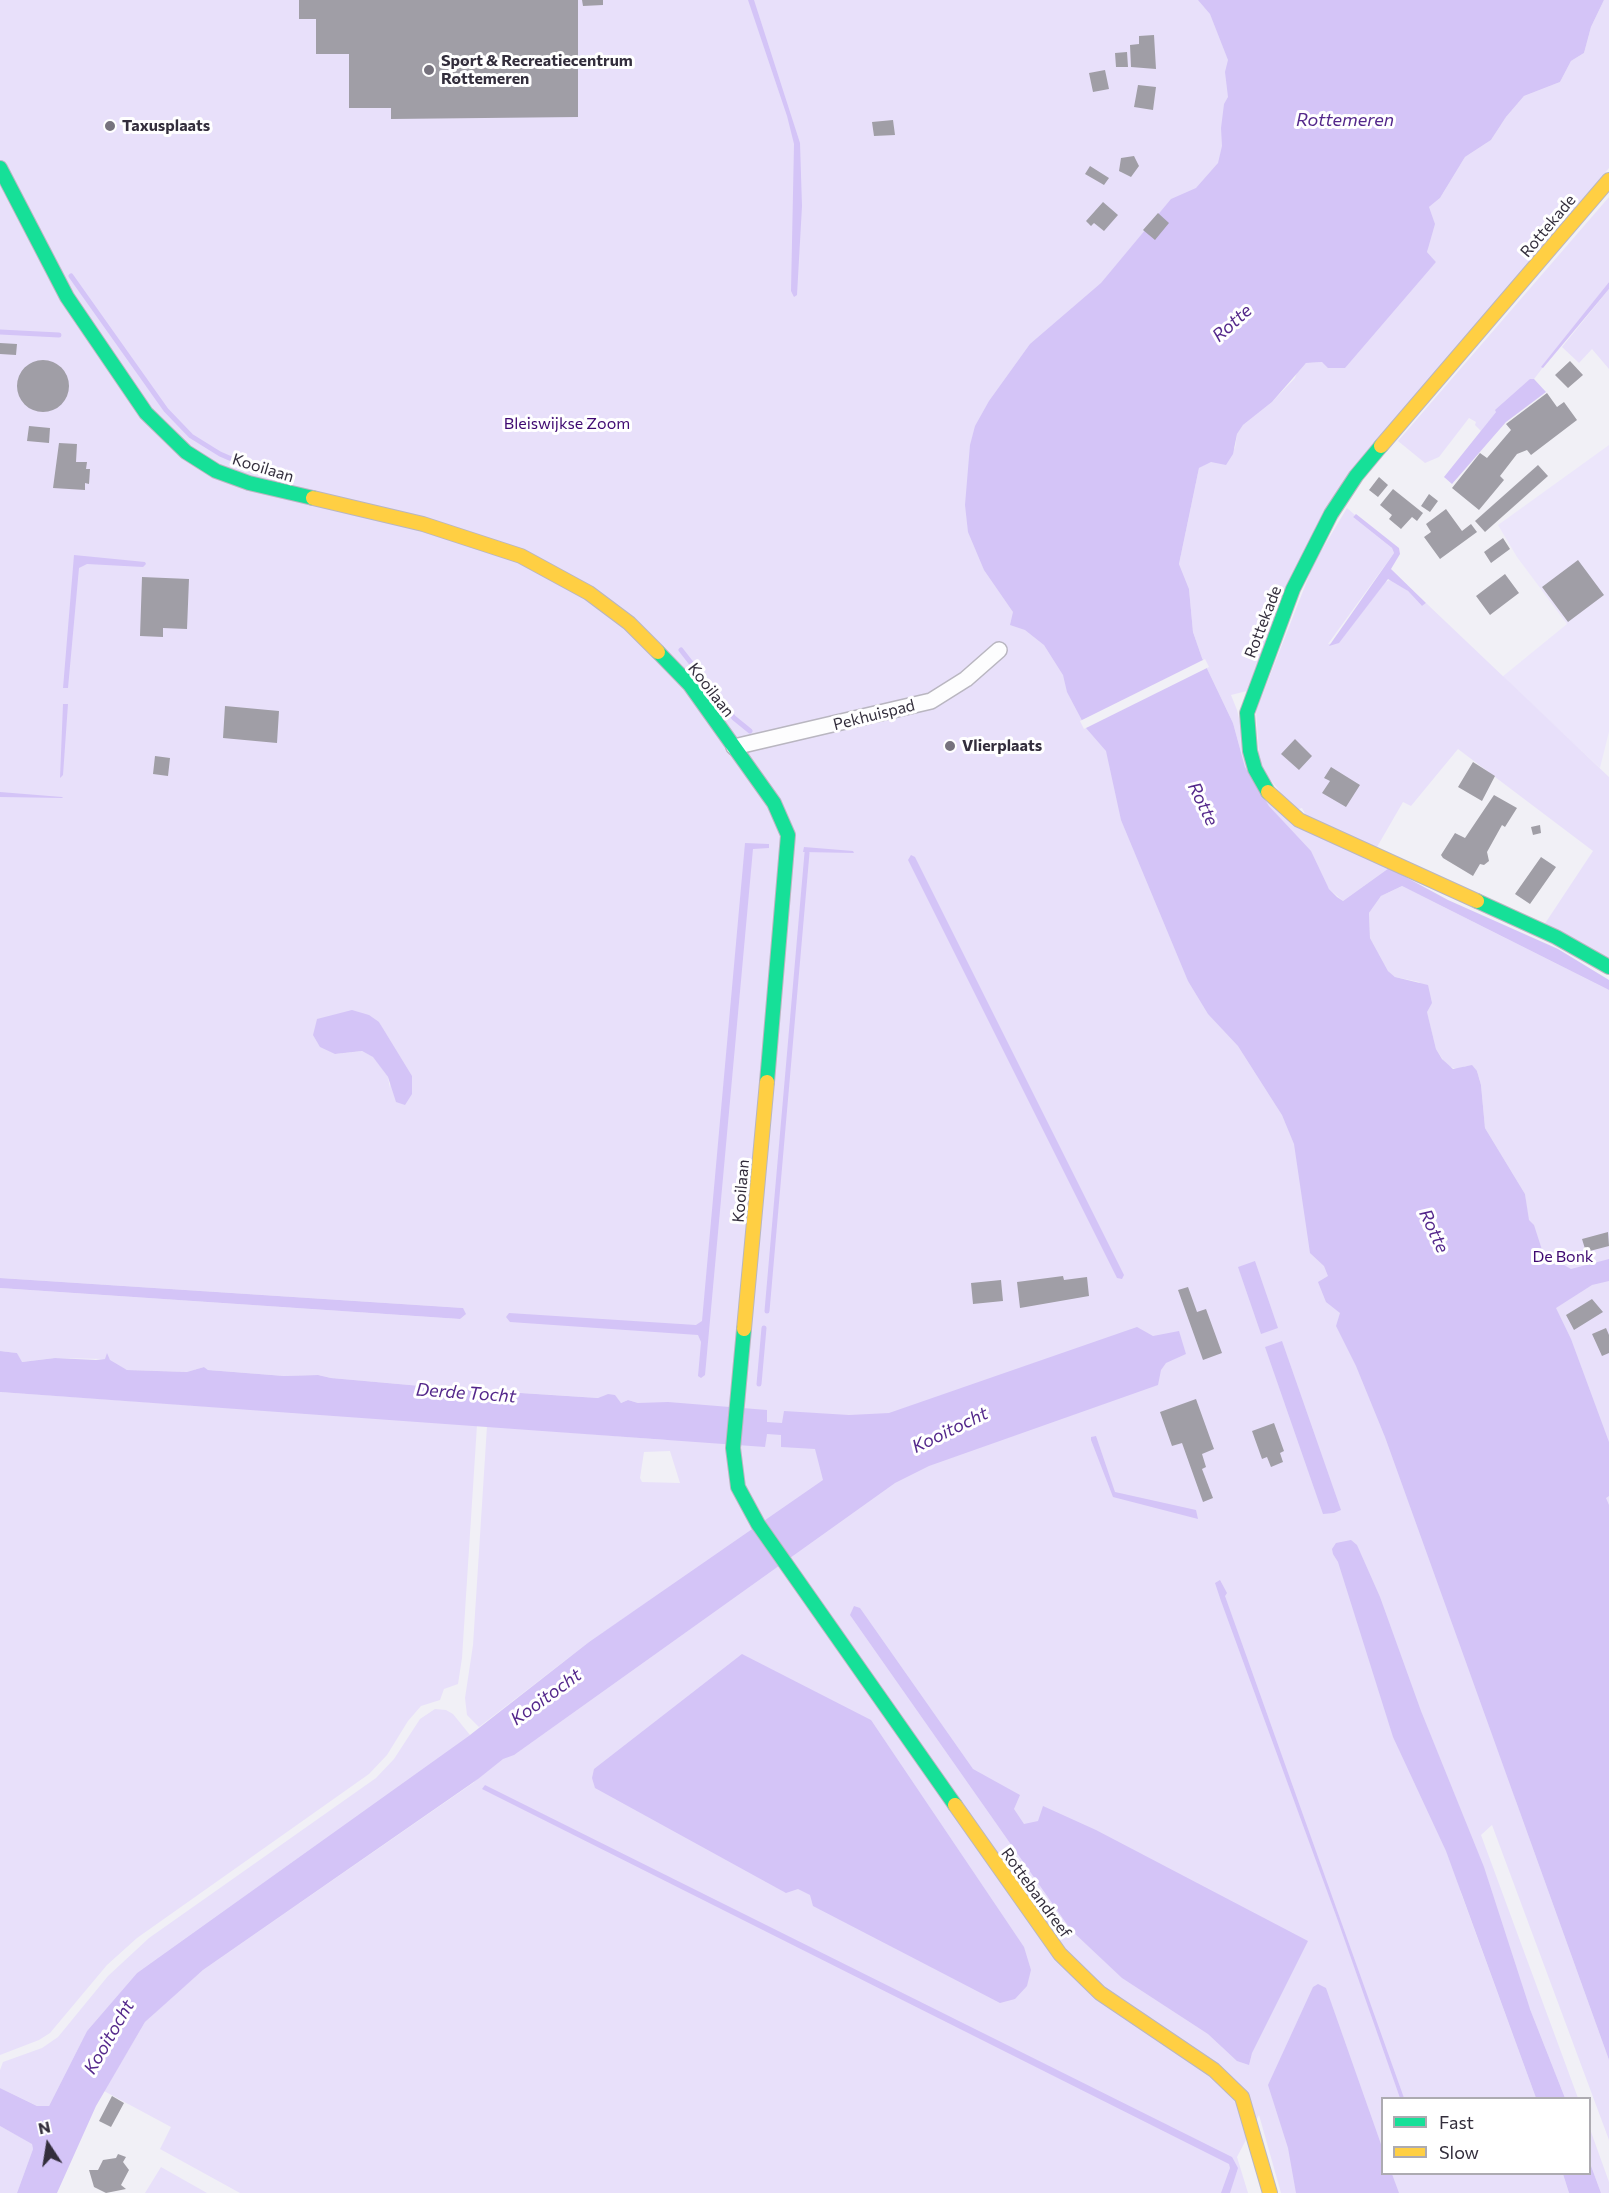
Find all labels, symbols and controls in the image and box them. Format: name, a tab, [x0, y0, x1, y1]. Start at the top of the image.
place label: Sport & Recreatiecentrum Rottemeren	[441, 51, 633, 89]
marker: Sport & Recreatiecentrum Rottemeren	[422, 63, 436, 77]
water label: Rottemeren	[1296, 109, 1394, 131]
place label: Taxusplaats	[122, 116, 210, 136]
marker: Taxusplaats	[103, 119, 117, 133]
street label: Rottekade	[1516, 191, 1580, 261]
water label: Rotte	[1208, 300, 1256, 346]
park label: Bleiswijkse Zoom	[504, 414, 630, 434]
street label: Kooilaan	[230, 450, 296, 486]
street label: Rottekade	[1240, 583, 1286, 661]
street label: Kooilaan	[684, 659, 738, 721]
street label: Pekhuispad	[831, 696, 917, 734]
place label: Vlierplaats	[962, 736, 1042, 756]
marker: Vlierplaats	[943, 739, 957, 753]
water label: Rotte	[1183, 779, 1223, 829]
street label: Kooilaan	[729, 1159, 753, 1223]
water label: Rotte	[1414, 1206, 1454, 1256]
park label: De Bonk	[1532, 1247, 1594, 1267]
water label: Derde Tocht	[415, 1379, 517, 1407]
water label: Kooitocht	[908, 1402, 992, 1458]
water label: Kooitocht	[507, 1664, 585, 1730]
street label: Rottebandreef	[997, 1844, 1075, 1942]
water label: Kooitocht	[79, 1996, 139, 2078]
legend	[1381, 2097, 1591, 2175]
text: Fast	[1439, 2111, 1474, 2133]
north arrow	[18, 2115, 78, 2175]
text: N	[36, 2116, 52, 2137]
text: Slow	[1439, 2141, 1479, 2163]

